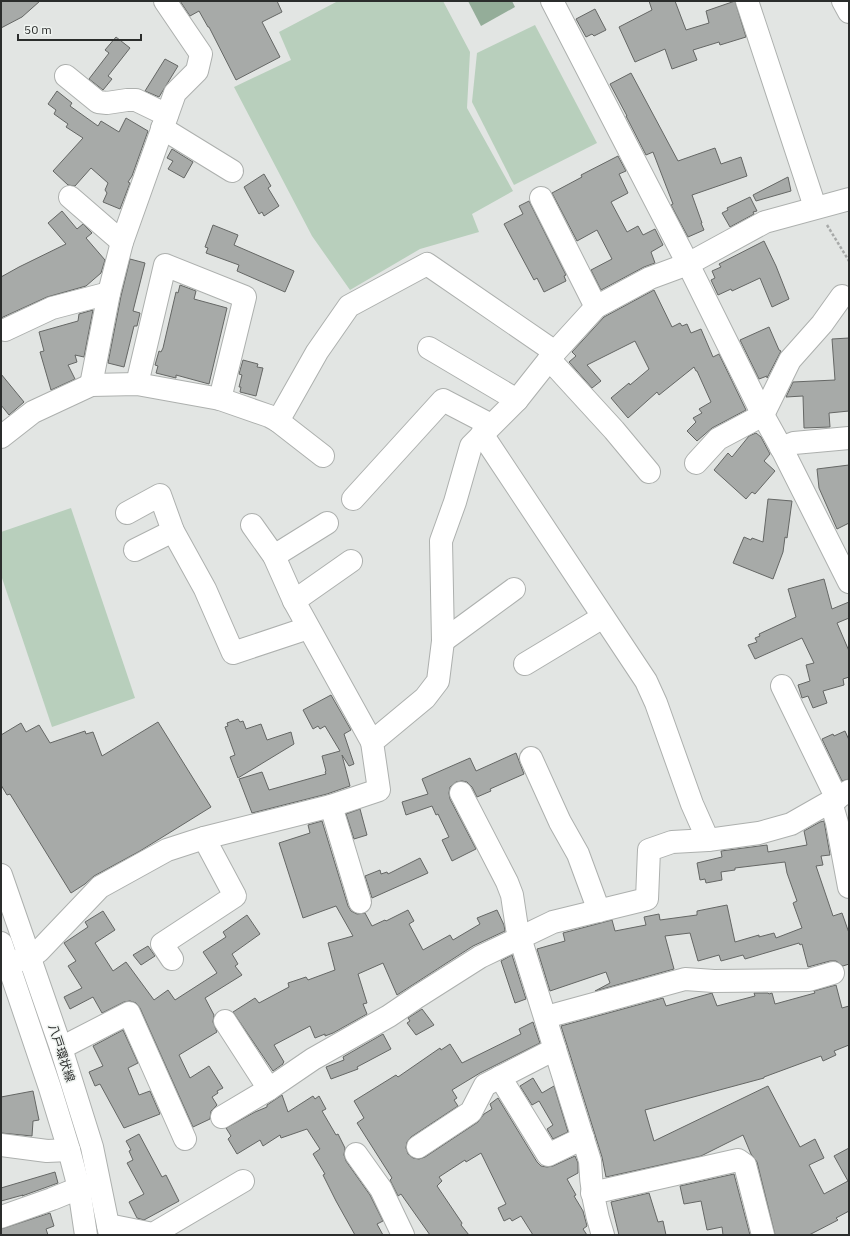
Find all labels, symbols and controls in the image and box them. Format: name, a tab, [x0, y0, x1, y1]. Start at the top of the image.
scale bar	[18, 16, 141, 42]
text: 50 m	[24, 22, 52, 37]
street label: 八戸環状線	[46, 1022, 78, 1084]

